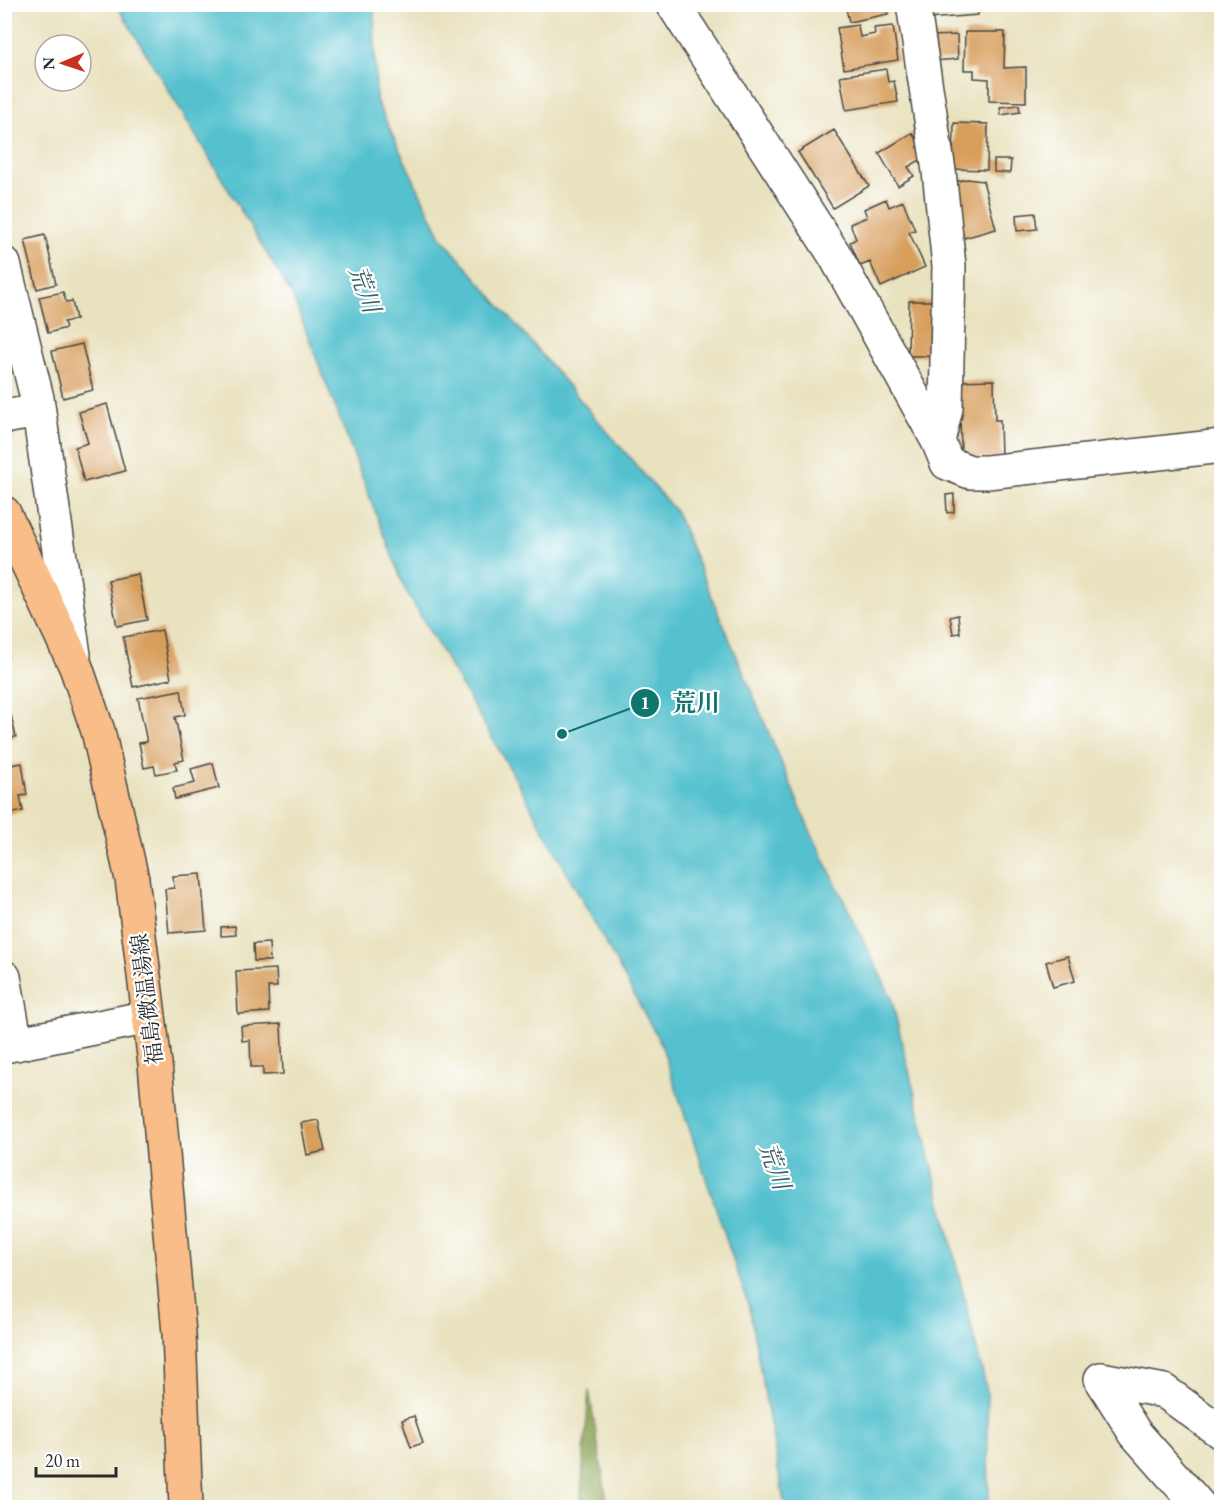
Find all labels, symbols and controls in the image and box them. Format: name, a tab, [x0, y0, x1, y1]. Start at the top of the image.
north arrow	[33, 33, 93, 93]
text: N	[38, 57, 59, 70]
water label: 荒川	[342, 261, 389, 320]
callout: 荒川	[630, 682, 732, 724]
text: 荒川	[672, 687, 720, 718]
text: 1	[640, 691, 650, 714]
street label: 福島微温湯線	[125, 932, 169, 1066]
water label: 荒川	[752, 1138, 799, 1197]
scale bar	[36, 1440, 116, 1478]
text: 20 m	[45, 1449, 80, 1472]

